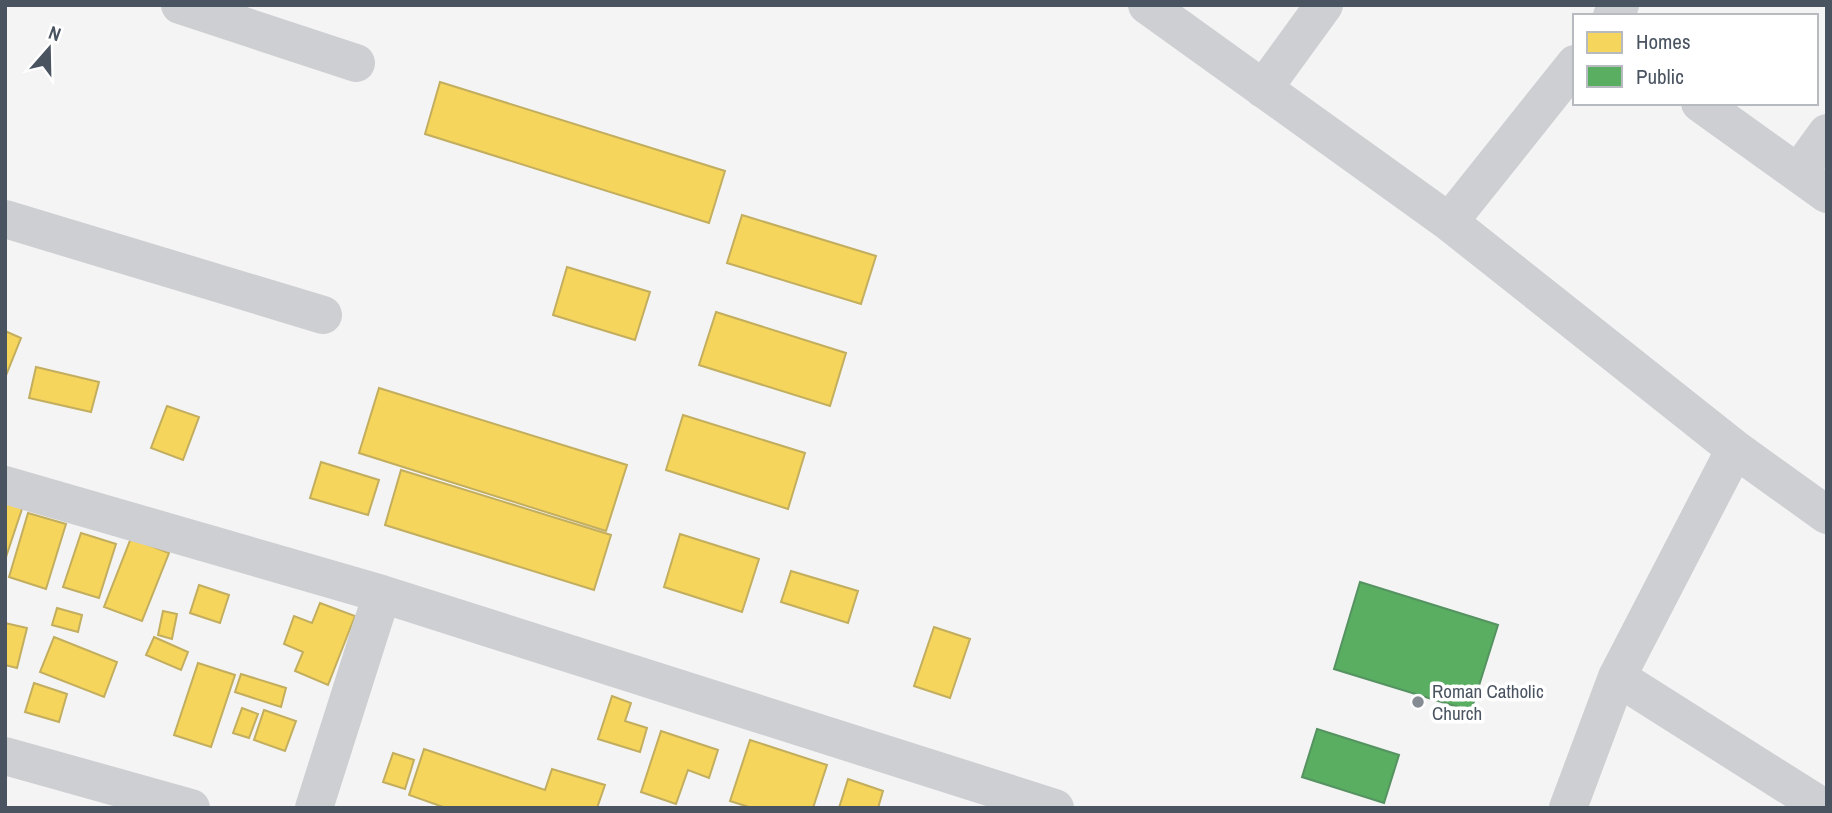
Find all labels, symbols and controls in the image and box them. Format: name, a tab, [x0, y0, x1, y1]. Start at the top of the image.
north arrow	[14, 14, 84, 84]
legend	[1573, 14, 1818, 105]
text: N	[45, 19, 65, 47]
text: Homes	[1636, 27, 1691, 56]
text: Public	[1636, 62, 1684, 91]
place label: Roman Catholic Church	[1432, 678, 1544, 726]
marker: Roman Catholic Church	[1410, 694, 1426, 710]

